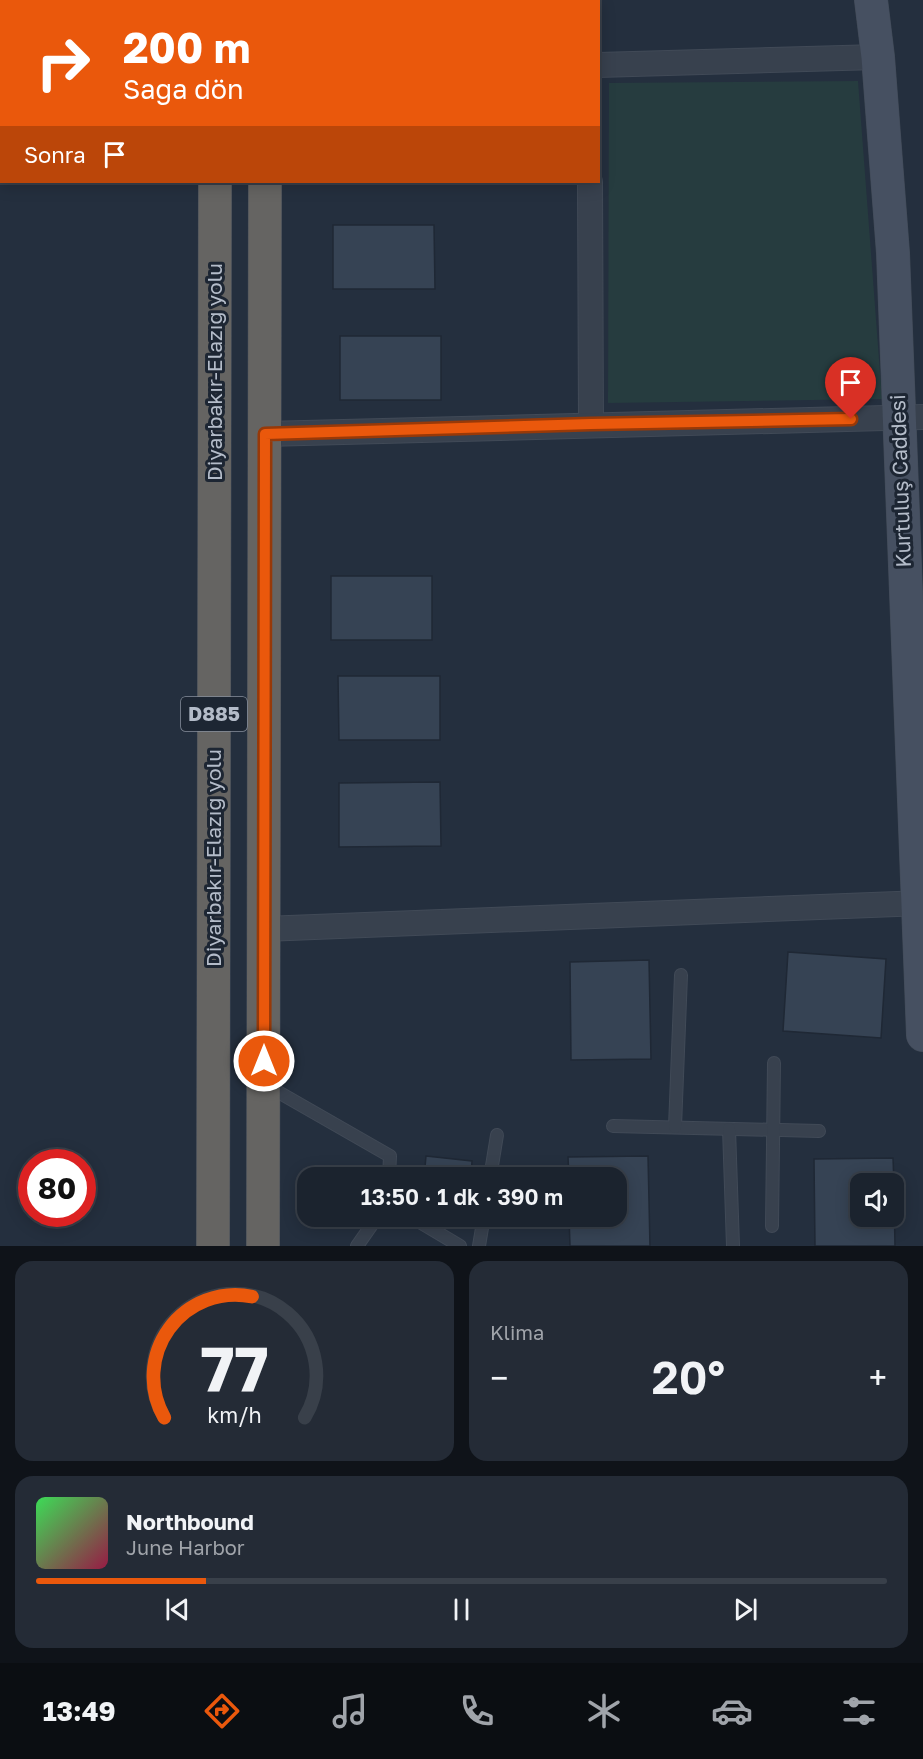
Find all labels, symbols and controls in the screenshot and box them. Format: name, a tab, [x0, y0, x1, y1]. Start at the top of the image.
text: 200 m	[123, 22, 250, 72]
icon: right	[24, 24, 102, 102]
text: Sağa dön	[123, 73, 244, 105]
icon: arrive	[98, 138, 131, 171]
text: Sonra	[24, 141, 86, 168]
street label: Diyarbakır-Elazığ yolu	[201, 263, 227, 481]
pin	[825, 357, 876, 419]
icon: arrive	[834, 366, 867, 399]
street label: Kurtuluş Caddesi	[884, 394, 916, 568]
road number: D885	[181, 697, 247, 731]
street label: Diyarbakır-Elazığ yolu	[200, 749, 226, 967]
position arrow	[232, 1029, 296, 1093]
speed limit sign: 80	[18, 1149, 96, 1227]
map controls	[850, 1173, 904, 1227]
button: sound	[850, 1173, 904, 1227]
text: 13:50 · 1 dk · 390 m	[361, 1183, 563, 1210]
text: Klima	[490, 1320, 544, 1344]
text: 77	[200, 1331, 269, 1406]
text: 20°	[652, 1350, 725, 1404]
text: −	[490, 1358, 508, 1397]
text: +	[869, 1358, 887, 1397]
text: km/h	[207, 1402, 262, 1428]
text: Northbound	[126, 1508, 254, 1535]
text: June Harbor	[126, 1535, 245, 1559]
icon: previous	[161, 1593, 194, 1626]
icon: pause	[445, 1593, 478, 1626]
icon: next	[729, 1593, 762, 1626]
icon: directions	[201, 1690, 243, 1732]
icon: music	[329, 1690, 371, 1732]
icon: phone	[456, 1690, 498, 1732]
icon: climate	[583, 1690, 625, 1732]
icon: car	[711, 1690, 753, 1732]
icon: filters	[838, 1690, 880, 1732]
text: 13:49	[43, 1695, 116, 1727]

